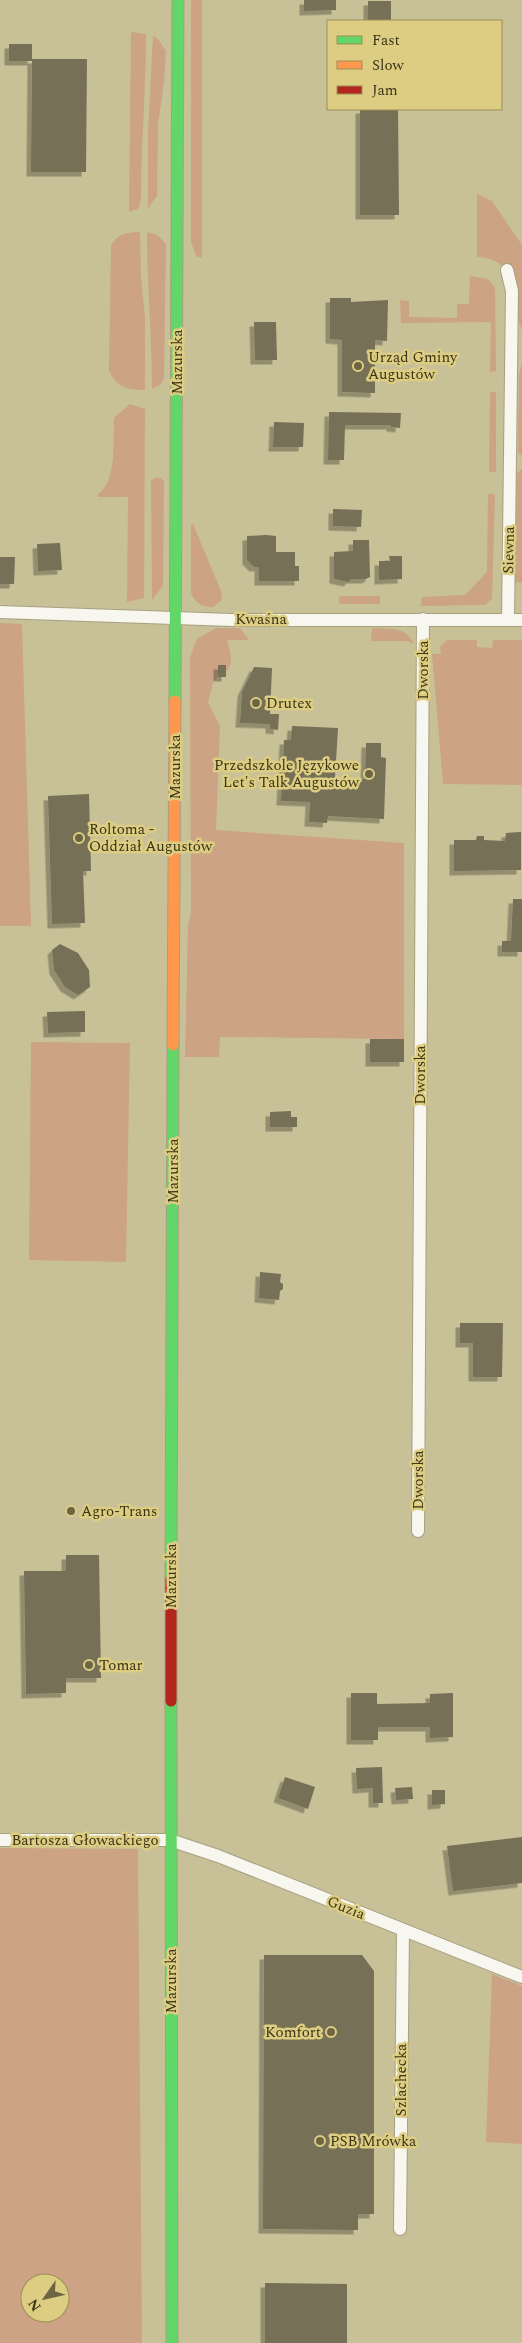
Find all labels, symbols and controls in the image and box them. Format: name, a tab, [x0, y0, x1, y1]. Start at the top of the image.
legend	[327, 20, 502, 110]
text: Fast	[372, 29, 400, 52]
text: Slow	[372, 54, 404, 77]
text: Jam	[372, 79, 398, 102]
street label: Mazurska	[166, 329, 189, 395]
place label: Urząd Gminy Augustów	[368, 346, 458, 386]
marker: Urząd Gminy Augustów	[352, 360, 364, 372]
street label: Siewna	[497, 526, 521, 574]
street label: Kwaśna	[235, 608, 287, 631]
street label: Dworska	[412, 640, 435, 700]
place label: Drutex	[266, 692, 312, 715]
marker: Drutex	[250, 697, 262, 709]
street label: Mazurska	[164, 734, 187, 800]
place label: Przedszkole Językowe Let's Talk Augustów	[214, 754, 360, 794]
marker: Przedszkole Językowe Let's Talk Augustów	[363, 768, 375, 780]
place label: Roltoma - Oddział Augustów	[89, 818, 213, 858]
marker: Roltoma - Oddział Augustów	[73, 832, 85, 844]
street label: Dworska	[409, 1045, 432, 1105]
street label: Mazurska	[162, 1138, 185, 1204]
street label: Dworska	[407, 1450, 430, 1510]
place label: Agro-Trans	[81, 1500, 158, 1523]
marker: Agro-Trans	[65, 1505, 77, 1517]
street label: Mazurska	[160, 1543, 183, 1609]
place label: Tomar	[99, 1654, 143, 1677]
marker: Tomar	[83, 1659, 95, 1671]
street label: Bartosza Głowackiego	[11, 1829, 159, 1852]
street label: Guzia	[324, 1890, 369, 1926]
street label: Mazurska	[160, 1948, 183, 2014]
place label: Komfort	[265, 2021, 321, 2044]
marker: Komfort	[325, 2026, 337, 2038]
street label: Szlachecka	[390, 2043, 413, 2116]
place label: PSB Mrówka	[330, 2130, 417, 2153]
marker: PSB Mrówka	[314, 2135, 326, 2147]
north arrow	[20, 2273, 70, 2323]
text: N	[23, 2294, 47, 2316]

